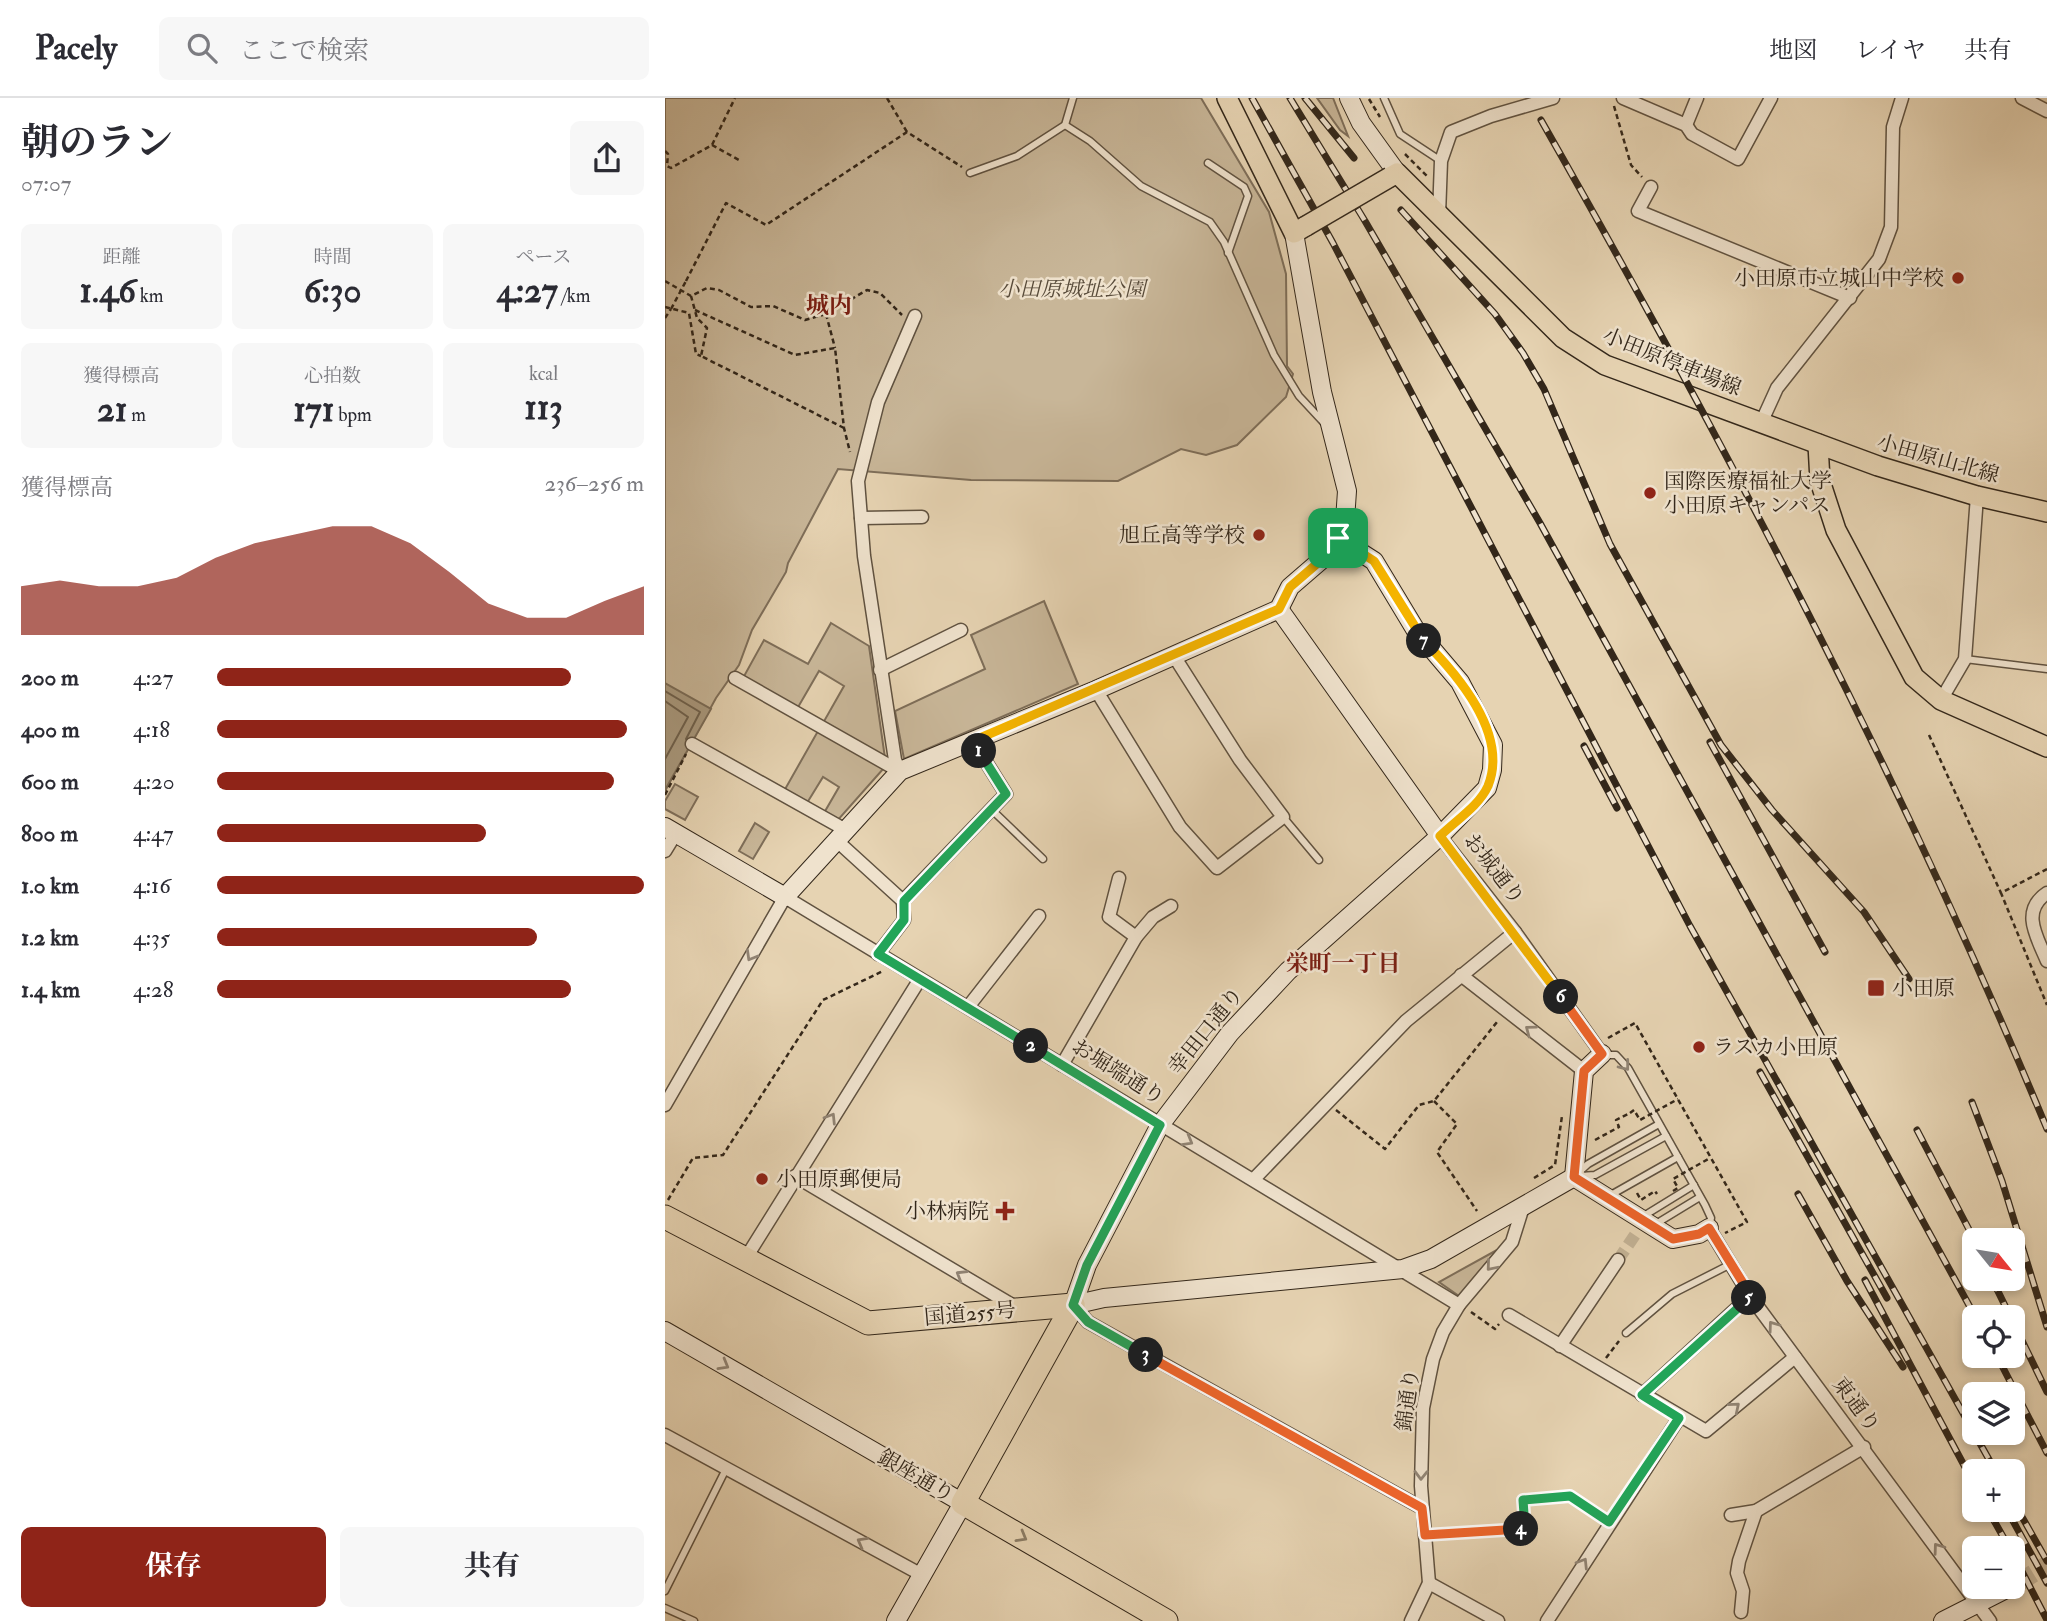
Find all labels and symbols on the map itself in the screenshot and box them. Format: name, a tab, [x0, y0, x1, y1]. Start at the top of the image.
place label: 小田原市立城山中学校	[1734, 265, 1944, 292]
marker: 小田原市立城山中学校	[1950, 270, 1966, 286]
park label: 小田原城址公園	[999, 276, 1148, 303]
district label: 城内	[806, 291, 852, 320]
street label: 小田原停車場線	[1599, 322, 1745, 402]
street label: 小田原山北線	[1874, 429, 2002, 489]
place label: 国際医療福祉大学 小田原キャンパス	[1664, 468, 1832, 519]
marker: 国際医療福祉大学 小田原キャンパス	[1642, 485, 1658, 501]
pin	[1308, 508, 1368, 568]
place label: 旭丘高等学校	[1119, 522, 1245, 549]
marker: 旭丘高等学校	[1251, 527, 1267, 543]
pin: 7	[1407, 624, 1441, 658]
pin: 1	[961, 734, 997, 768]
street label: お城通り	[1458, 828, 1530, 910]
one-way arrow	[746, 948, 759, 961]
district label: 栄町一丁目	[1286, 949, 1401, 978]
place label: 小田原	[1892, 975, 1955, 1002]
marker: 小田原	[1866, 978, 1886, 998]
pin: 6	[1543, 979, 1579, 1014]
street label: 幸田口通り	[1162, 982, 1250, 1080]
one-way arrow	[1525, 1025, 1538, 1038]
pin: 2	[1013, 1028, 1049, 1063]
street label: お堀端通り	[1066, 1033, 1170, 1111]
place label: ラスカ小田原	[1713, 1034, 1838, 1061]
marker: ラスカ小田原	[1691, 1039, 1707, 1055]
one-way arrow	[1616, 1058, 1629, 1071]
one-way arrow	[823, 1113, 836, 1126]
one-way arrow	[1181, 1133, 1193, 1146]
place label: 小田原郵便局	[776, 1166, 902, 1193]
marker: 小田原郵便局	[754, 1171, 770, 1187]
place label: 小林病院	[905, 1198, 989, 1225]
marker: 小林病院	[995, 1201, 1015, 1221]
north arrow	[1962, 1228, 2025, 1292]
one-way arrow	[1487, 1258, 1499, 1271]
one-way arrow	[955, 1270, 968, 1283]
pin: 5	[1731, 1280, 1767, 1316]
street label: 国道255号	[923, 1297, 1017, 1331]
one-way arrow	[1768, 1321, 1781, 1334]
pin: 3	[1128, 1338, 1163, 1372]
one-way arrow	[717, 1357, 730, 1370]
street label: 錦通り	[1390, 1367, 1426, 1433]
street label: 東通り	[1826, 1372, 1886, 1438]
one-way arrow	[1727, 1403, 1740, 1415]
street label: 銀座通り	[873, 1443, 959, 1509]
one-way arrow	[1414, 1470, 1429, 1481]
pin: 4	[1503, 1512, 1539, 1546]
one-way arrow	[1015, 1529, 1028, 1542]
one-way arrow	[857, 1537, 869, 1550]
one-way arrow	[1934, 1543, 1946, 1556]
one-way arrow	[1574, 1557, 1587, 1570]

